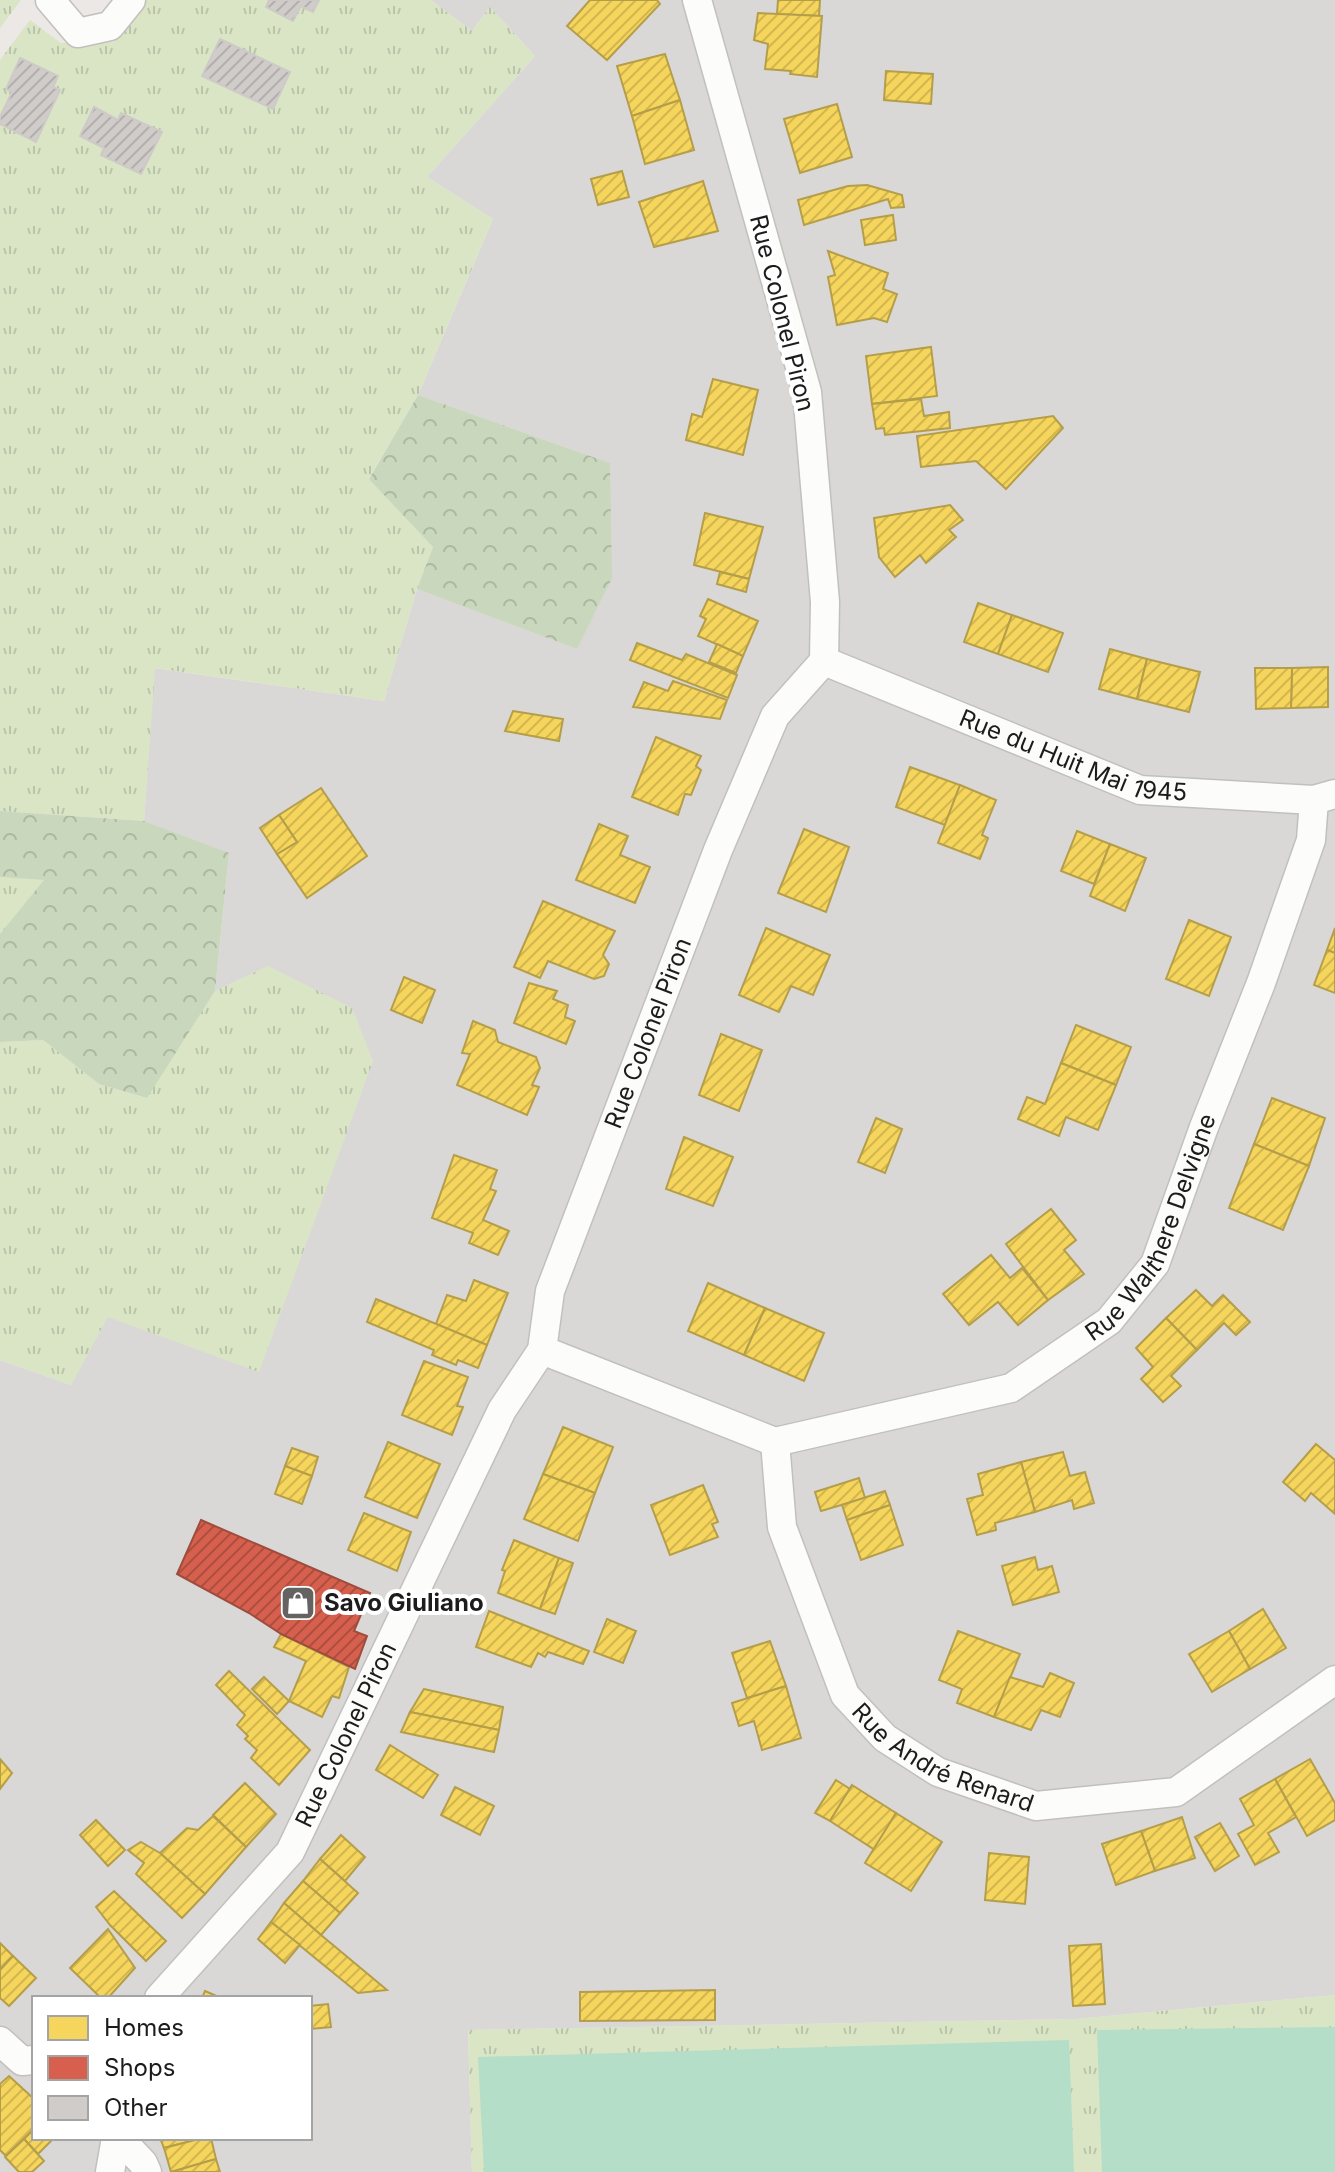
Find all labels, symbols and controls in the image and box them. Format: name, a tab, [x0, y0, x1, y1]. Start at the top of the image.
street label: Rue Colonel Piron	[744, 212, 821, 414]
street label: Rue du Huit Mai 1945	[955, 703, 1188, 807]
street label: Rue Colonel Piron	[598, 934, 697, 1132]
street label: Rue Walthere Delvigne	[1079, 1109, 1222, 1347]
shop icon: Savo Giuliano	[279, 1584, 317, 1622]
place label: Savo Giuliano	[324, 1588, 484, 1617]
street label: Rue Colonel Piron	[289, 1638, 402, 1832]
street label: Rue André Renard	[846, 1697, 1038, 1818]
legend	[32, 1996, 312, 2140]
text: Homes	[104, 2013, 184, 2042]
text: Shops	[104, 2053, 175, 2082]
text: Other	[104, 2093, 167, 2122]

